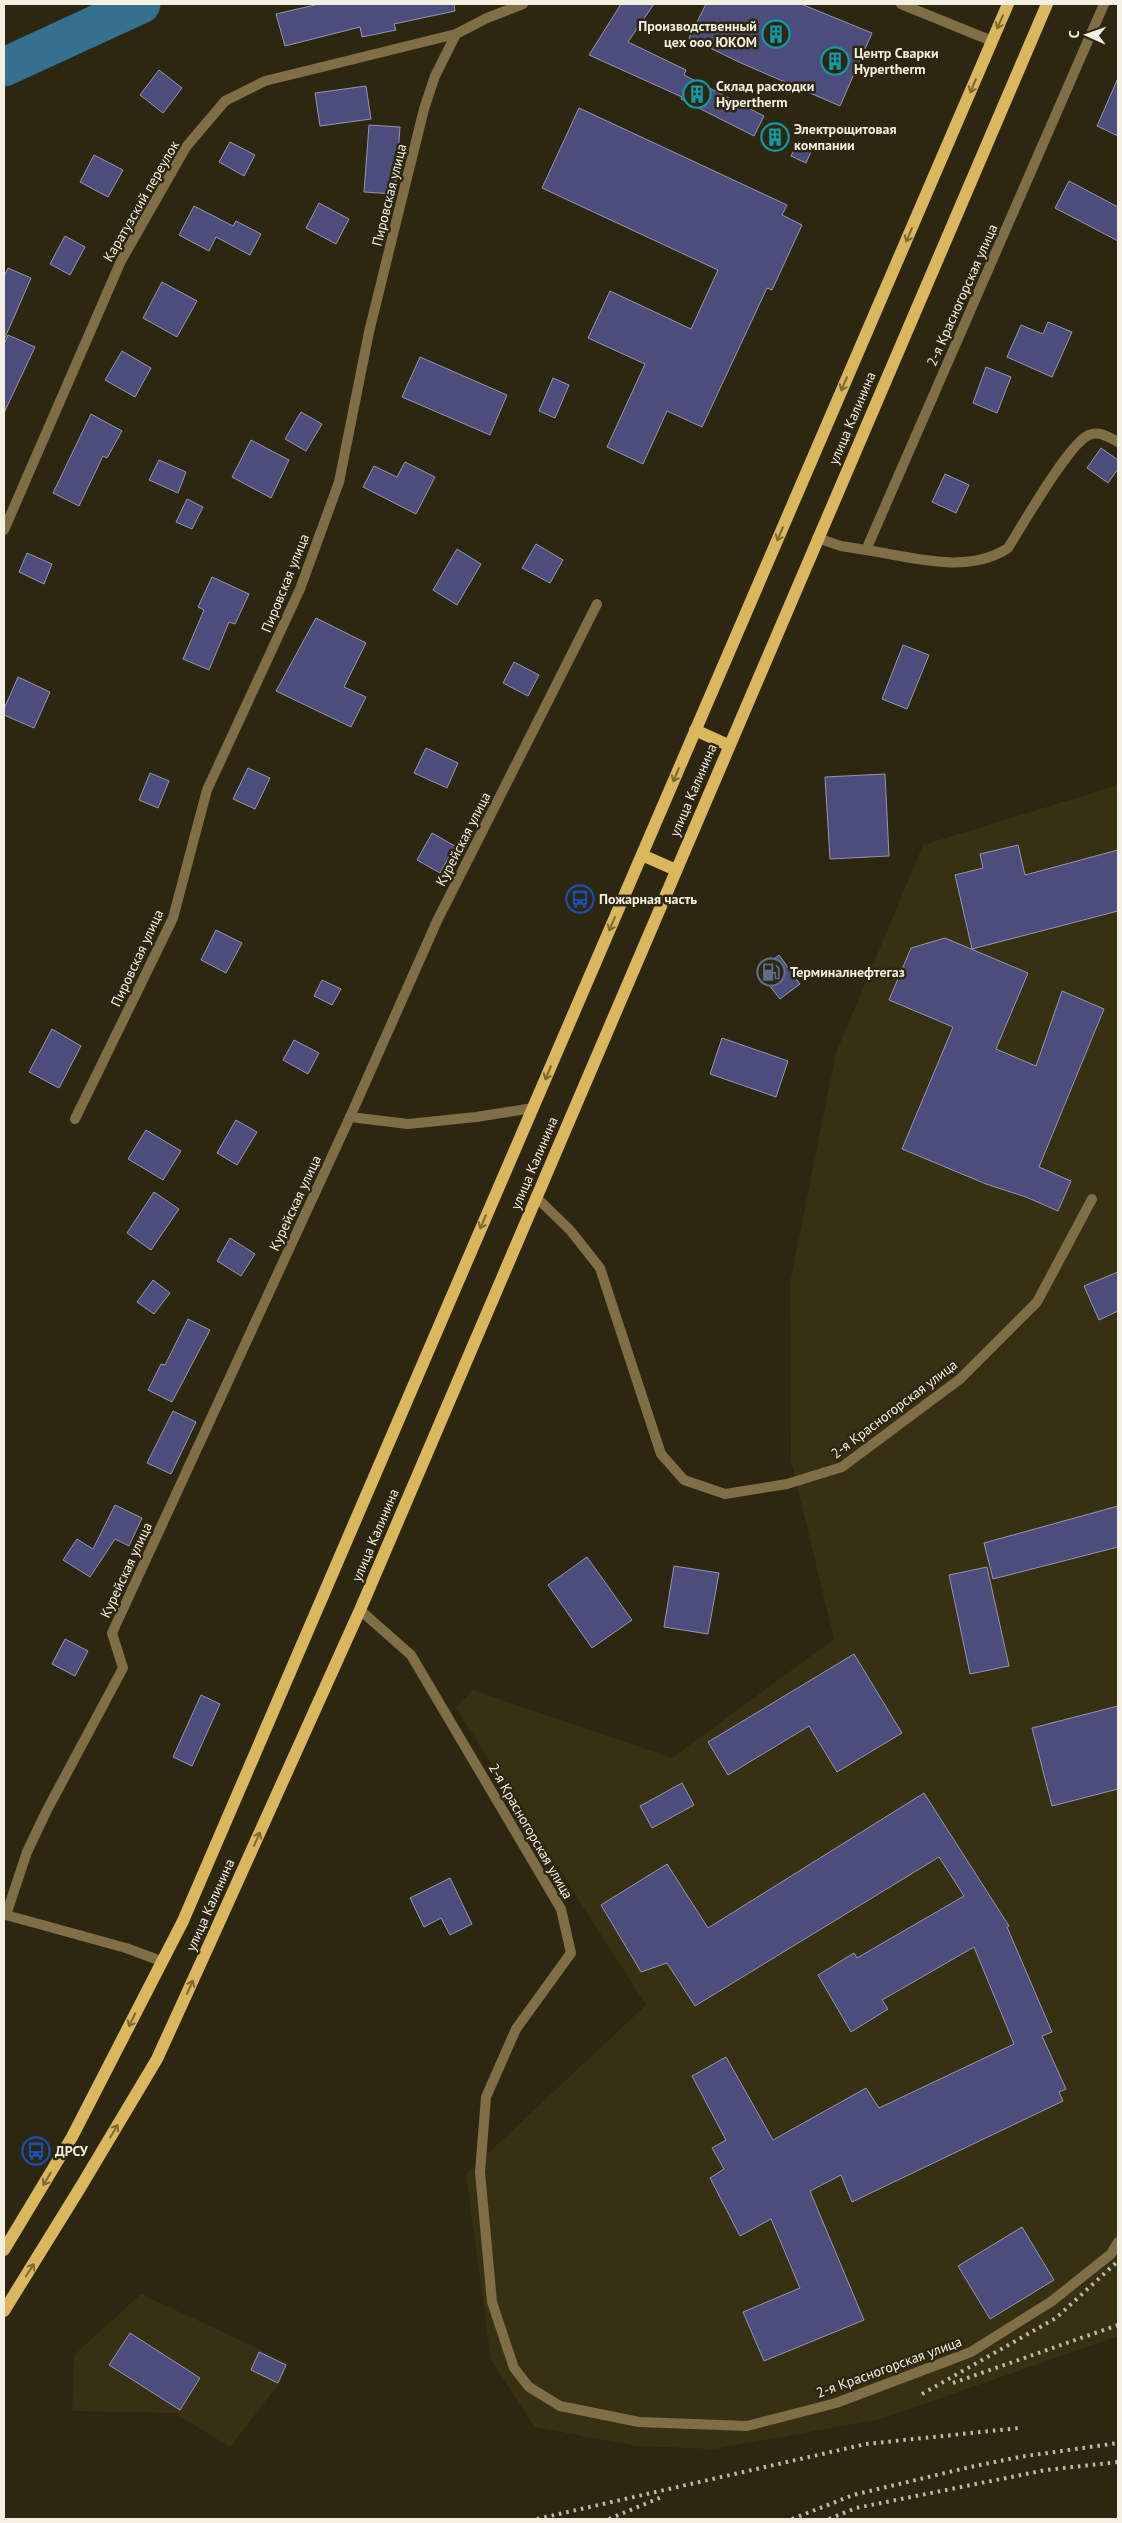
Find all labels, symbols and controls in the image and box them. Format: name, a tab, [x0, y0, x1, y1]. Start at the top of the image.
north arrow	[1062, 10, 1112, 60]
one-way arrow	[995, 14, 1005, 29]
place label: Производственный цех ооо ЮКОМ	[638, 17, 757, 51]
building icon: Производственный цех ооо ЮКОМ	[761, 19, 791, 49]
text: С	[1065, 30, 1083, 39]
place label: Центр Сварки Hypertherm	[854, 44, 939, 78]
building icon: Центр Сварки Hypertherm	[820, 46, 850, 76]
place label: Склад расходки Hypertherm	[716, 77, 814, 111]
one-way arrow	[967, 78, 977, 93]
building icon: Склад расходки Hypertherm	[682, 79, 712, 109]
place label: Электрощитовая компании	[794, 120, 897, 154]
building icon: Электрощитовая компании	[760, 122, 790, 152]
street label: Каратузский переулок	[99, 137, 183, 265]
street label: Пировская улица	[368, 142, 410, 248]
street label: 2-я Красногорская улица	[923, 221, 1001, 369]
one-way arrow	[903, 227, 913, 242]
street label: улица Калинина	[824, 369, 880, 467]
one-way arrow	[839, 376, 849, 391]
one-way arrow	[775, 526, 785, 541]
street label: Пировская улица	[257, 531, 313, 635]
street label: улица Калинина	[665, 741, 721, 839]
one-way arrow	[671, 767, 680, 782]
street label: Курейская улица	[432, 789, 495, 889]
bus stop icon: Пожарная часть	[565, 884, 595, 914]
place label: Пожарная часть	[599, 890, 697, 908]
street label: Пировская улица	[107, 907, 167, 1009]
one-way arrow	[607, 916, 616, 931]
fuel station icon: Терминалнефтегаз	[756, 957, 786, 987]
place label: Терминалнефтегаз	[790, 963, 905, 981]
one-way arrow	[542, 1065, 552, 1080]
street label: улица Калинина	[506, 1114, 562, 1212]
street label: Курейская улица	[265, 1152, 325, 1254]
one-way arrow	[478, 1214, 488, 1229]
street label: 2-я Красногорская улица	[827, 1356, 961, 1462]
street label: улица Калинина	[347, 1486, 403, 1584]
street label: Курейская улица	[96, 1519, 156, 1621]
street label: 2-я Красногорская улица	[485, 1760, 577, 1902]
one-way arrow	[252, 1832, 262, 1847]
street label: улица Калинина	[182, 1856, 238, 1954]
one-way arrow	[185, 1980, 195, 1995]
one-way arrow	[127, 2012, 136, 2027]
one-way arrow	[110, 2124, 120, 2138]
bus stop icon: ДРСУ	[21, 2136, 51, 2166]
place label: ДРСУ	[55, 2142, 89, 2160]
one-way arrow	[42, 2171, 52, 2185]
one-way arrow	[25, 2263, 35, 2277]
street label: 2-я Красногорская улица	[814, 2332, 964, 2402]

